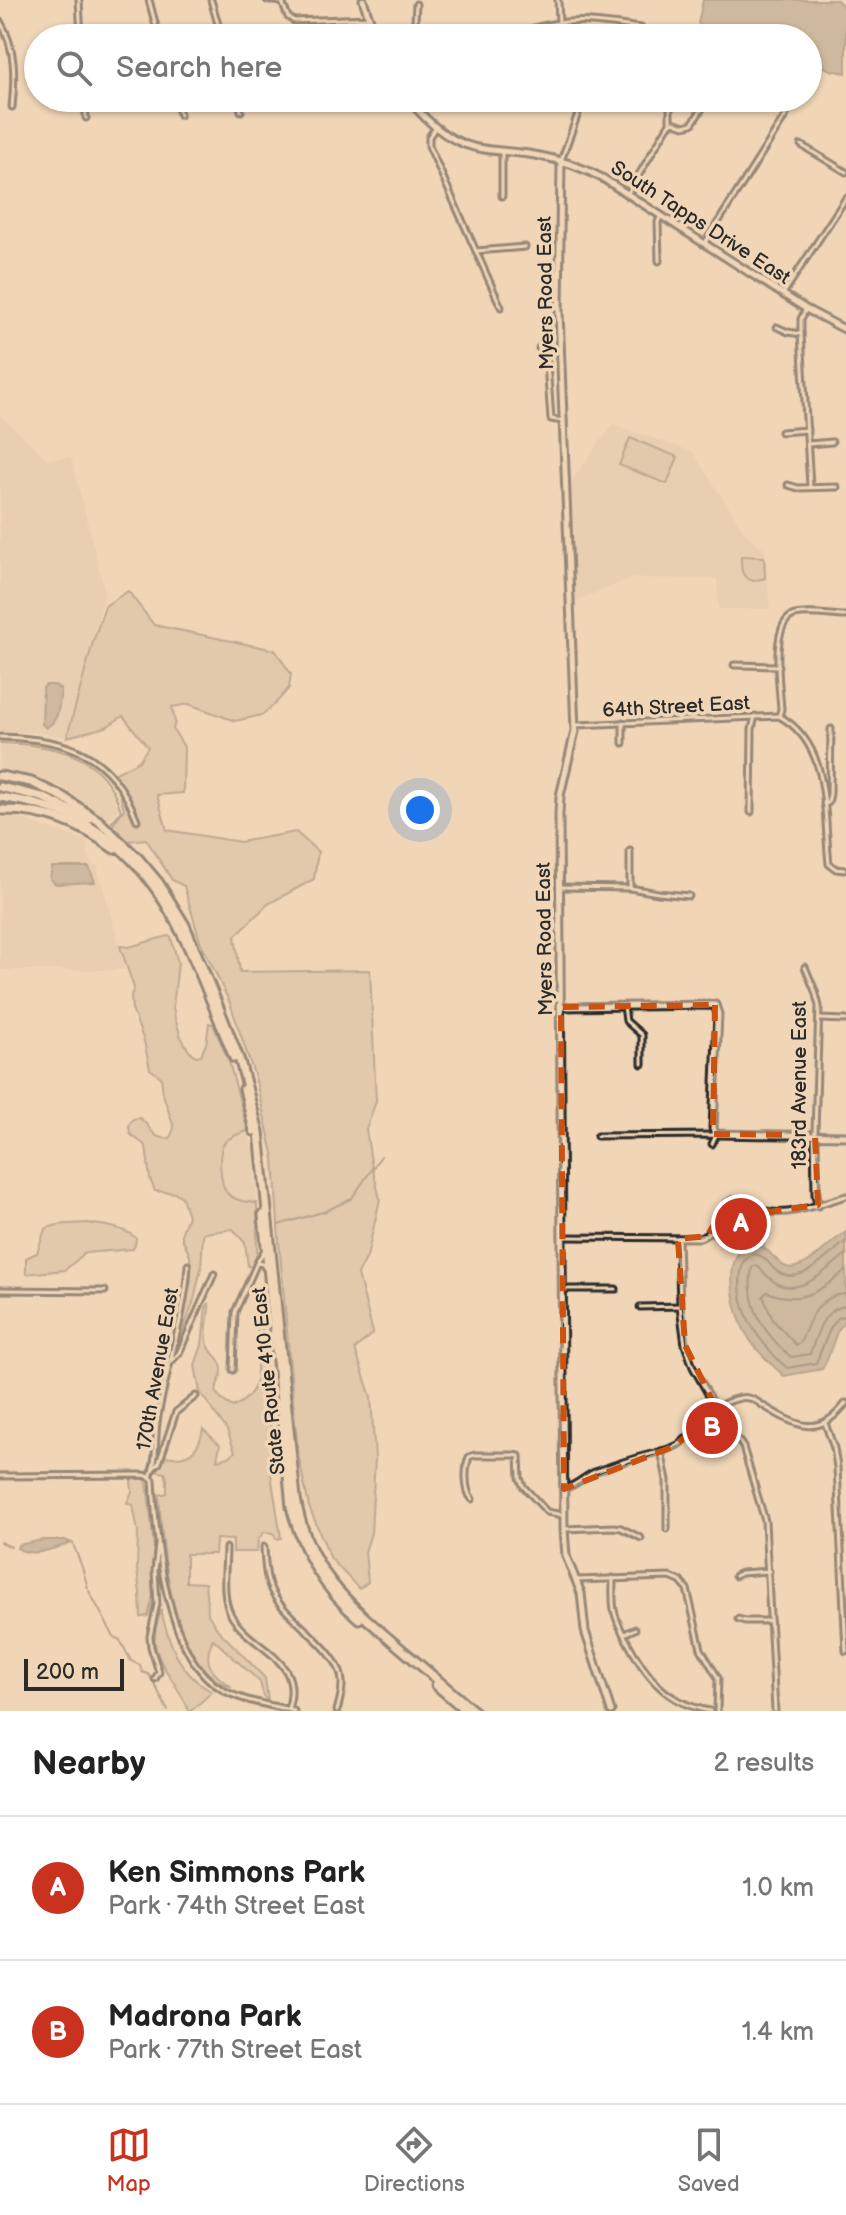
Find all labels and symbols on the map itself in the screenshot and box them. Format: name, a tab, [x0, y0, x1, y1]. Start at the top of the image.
street label: South Tapps Drive East	[606, 156, 795, 290]
street label: Myers Road East	[533, 216, 559, 370]
street label: 64th Street East	[602, 691, 750, 723]
your location	[400, 790, 440, 830]
street label: Myers Road East	[532, 862, 558, 1016]
street label: 183rd Avenue East	[788, 1001, 812, 1169]
pin: A	[715, 1194, 767, 1254]
street label: 170th Avenue East	[132, 1286, 184, 1452]
street label: State Route 410 East	[247, 1286, 291, 1476]
pin: B	[686, 1398, 738, 1458]
scale bar	[24, 1655, 124, 1691]

